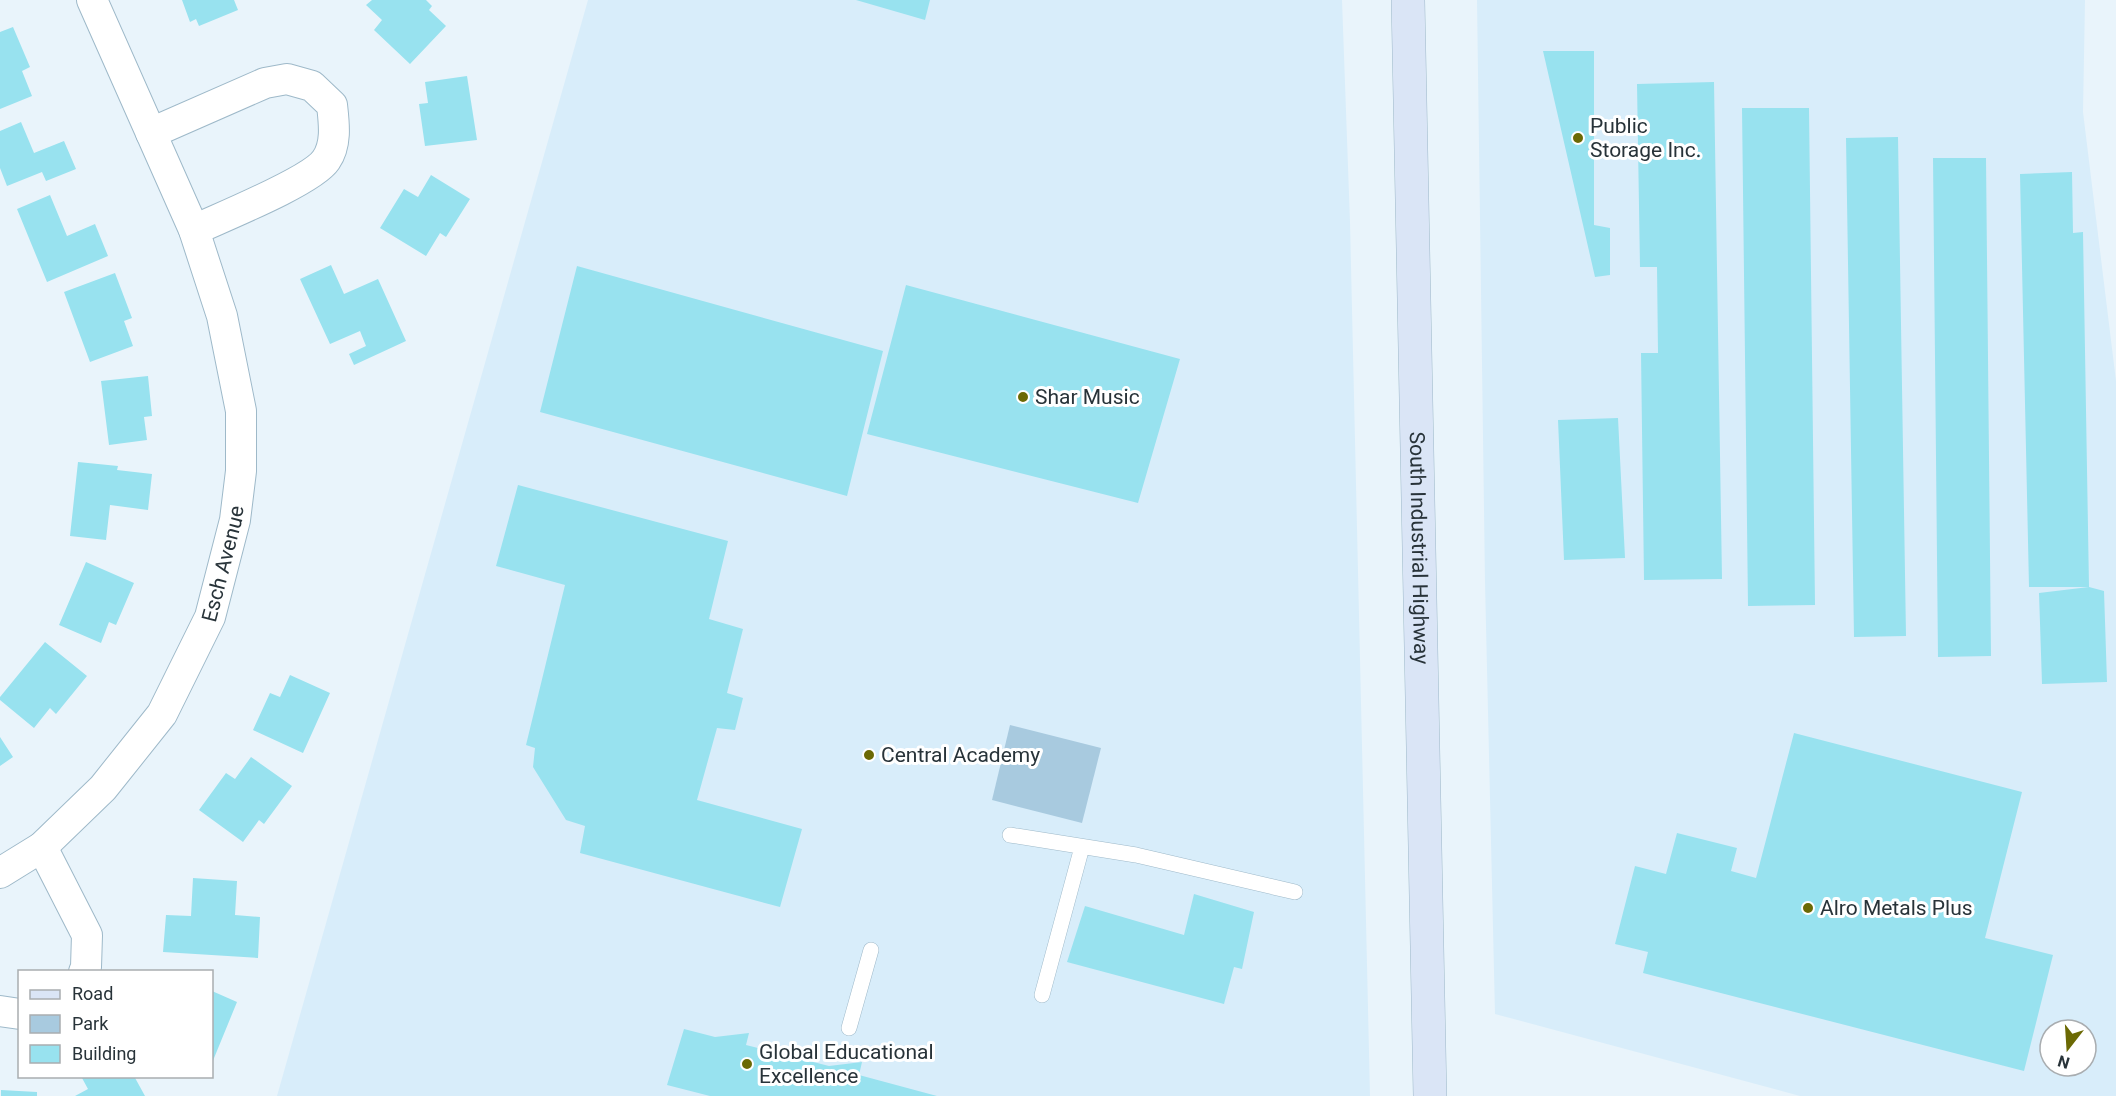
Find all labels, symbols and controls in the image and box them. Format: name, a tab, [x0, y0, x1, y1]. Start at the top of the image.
place label: Public Storage Inc.	[1590, 114, 1701, 162]
marker: Public Storage Inc.	[1571, 131, 1585, 145]
place label: Shar Music	[1035, 385, 1140, 409]
marker: Shar Music	[1016, 390, 1030, 404]
street label: South Industrial Highway	[1405, 431, 1433, 664]
street label: Esch Avenue	[197, 504, 249, 625]
place label: Central Academy	[881, 743, 1040, 767]
marker: Central Academy	[862, 748, 876, 762]
place label: Alro Metals Plus	[1820, 896, 1973, 920]
marker: Alro Metals Plus	[1801, 901, 1815, 915]
legend	[18, 970, 213, 1078]
text: Road	[72, 983, 113, 1004]
text: Park	[72, 1013, 109, 1034]
north arrow	[2038, 1018, 2098, 1078]
place label: Global Educational Excellence	[759, 1040, 934, 1088]
text: Building	[72, 1043, 136, 1064]
text: N	[2056, 1051, 2072, 1073]
marker: Global Educational Excellence	[740, 1057, 754, 1071]

